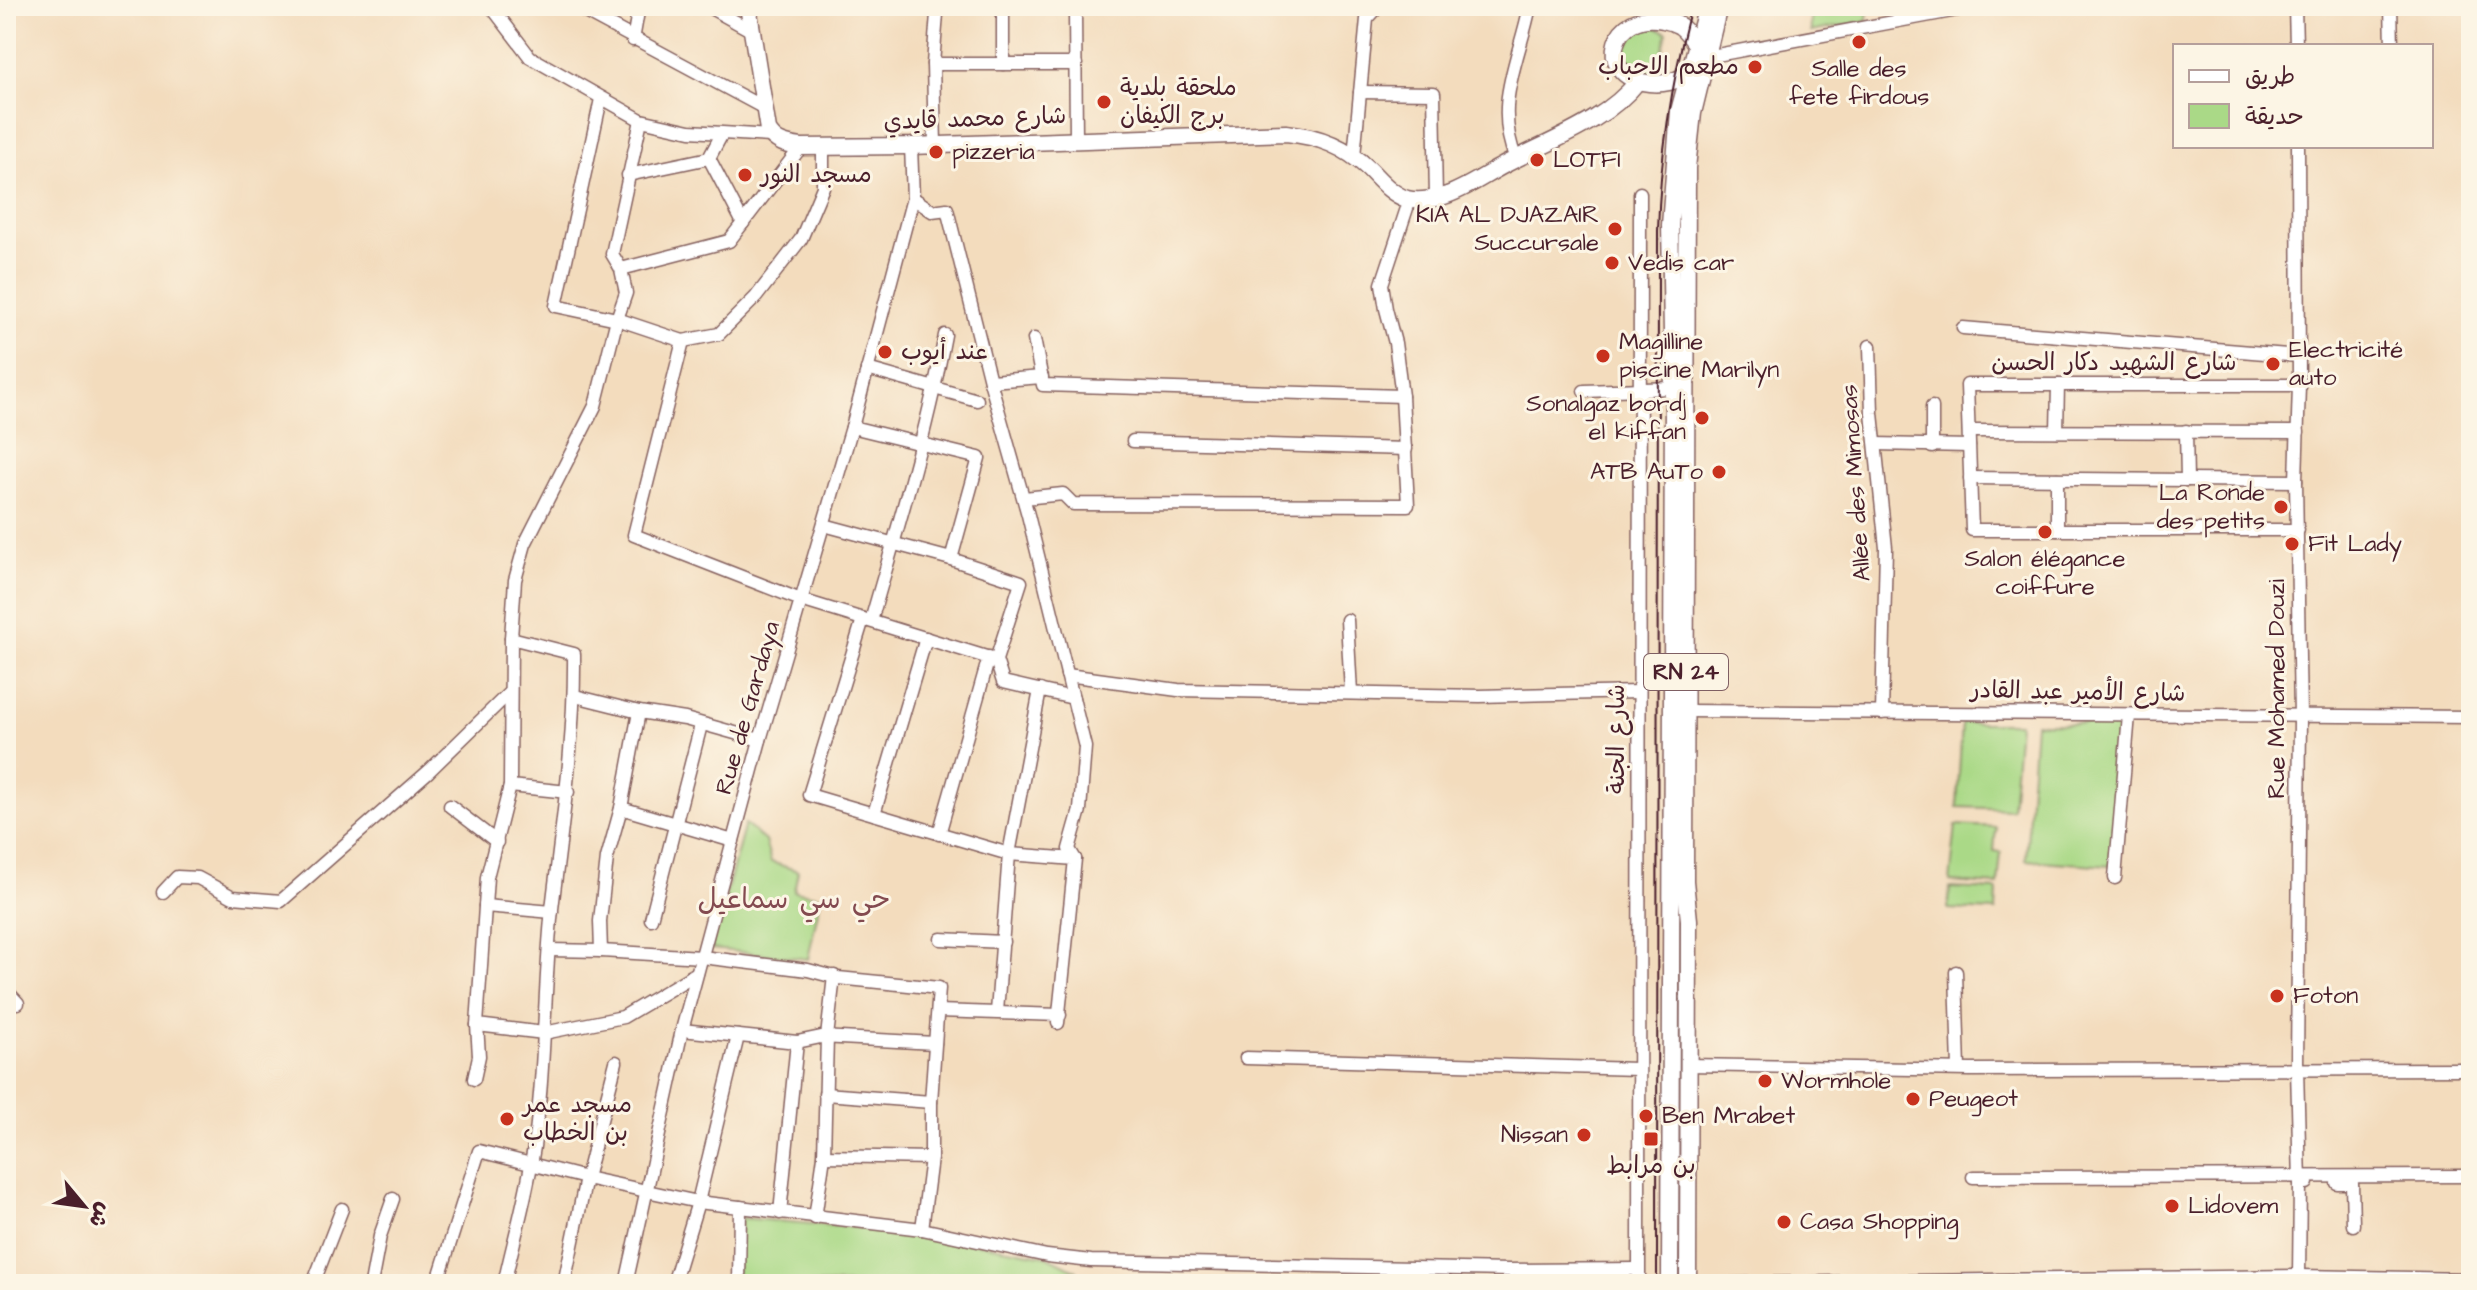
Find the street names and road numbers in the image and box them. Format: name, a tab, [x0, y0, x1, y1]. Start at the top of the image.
street label: شارع محمد قايدي	[883, 99, 1067, 139]
street label: شارع الشهيد دكار الحسن	[1991, 346, 2237, 380]
street label: Allée des Mimosas	[1832, 383, 1880, 583]
street label: Rue Mohamed Douzi	[2260, 579, 2294, 799]
street label: Rue de Gardaya	[707, 617, 790, 799]
road number: RN 24	[1644, 654, 1728, 690]
street label: شارع الأمير عبد القادر	[1968, 672, 2186, 711]
street label: شارع الجنة	[1600, 684, 1634, 794]

